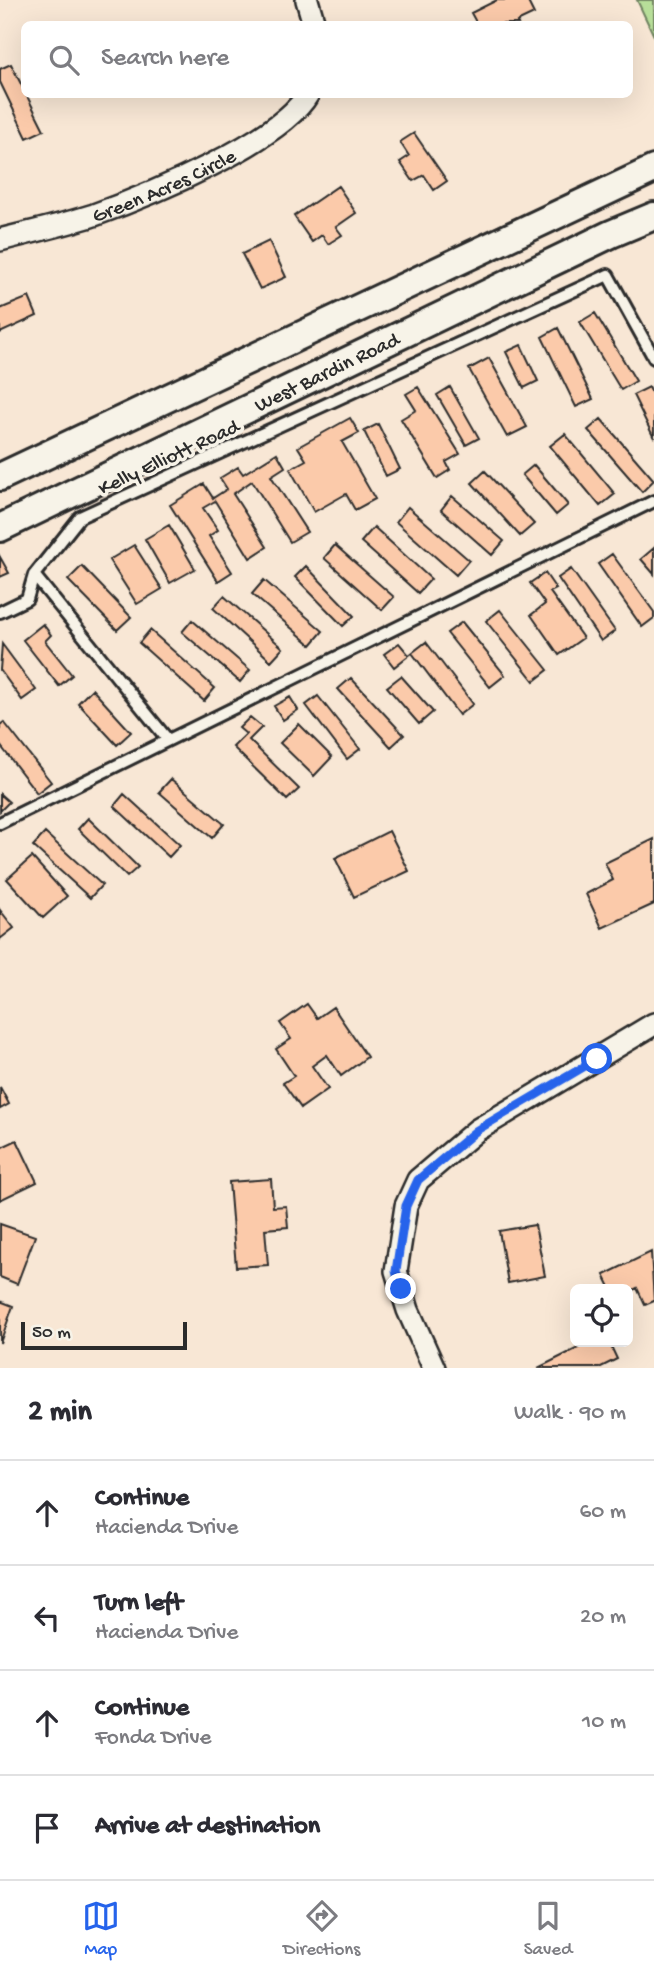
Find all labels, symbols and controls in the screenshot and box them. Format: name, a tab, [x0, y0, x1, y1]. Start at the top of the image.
search box	[21, 21, 633, 98]
icon: search	[45, 41, 83, 79]
text: Search here	[101, 44, 229, 75]
street label: Green Acres Circle	[90, 145, 242, 231]
street label: West Bardin Road	[251, 328, 406, 420]
street label: Kelly Elliott Road	[95, 415, 246, 503]
route start	[581, 1043, 612, 1074]
route end	[385, 1273, 416, 1304]
map controls	[570, 1284, 633, 1347]
button: locate	[570, 1284, 633, 1347]
scale bar	[21, 1319, 187, 1351]
text: 50 m	[32, 1322, 71, 1345]
text: 2 min	[28, 1396, 92, 1431]
text: Walk · 90 m	[514, 1400, 626, 1427]
text: Continue	[95, 1484, 189, 1515]
icon: ahead	[28, 1494, 66, 1532]
text: 60 m	[580, 1499, 626, 1526]
text: Hacienda Drive	[95, 1515, 238, 1542]
text: Turn left	[95, 1589, 183, 1620]
icon: left	[28, 1599, 66, 1637]
text: 20 m	[580, 1604, 626, 1631]
text: Hacienda Drive	[95, 1620, 238, 1647]
text: Continue	[95, 1694, 189, 1725]
icon: ahead	[28, 1704, 66, 1742]
text: 10 m	[582, 1709, 626, 1736]
text: Fonda Drive	[95, 1725, 211, 1752]
icon: arrive	[28, 1809, 66, 1847]
text: Arrive at destination	[95, 1812, 320, 1843]
tab: Map	[82, 1897, 120, 1962]
tab: Directions	[283, 1897, 360, 1962]
tab: Saved	[524, 1897, 572, 1962]

